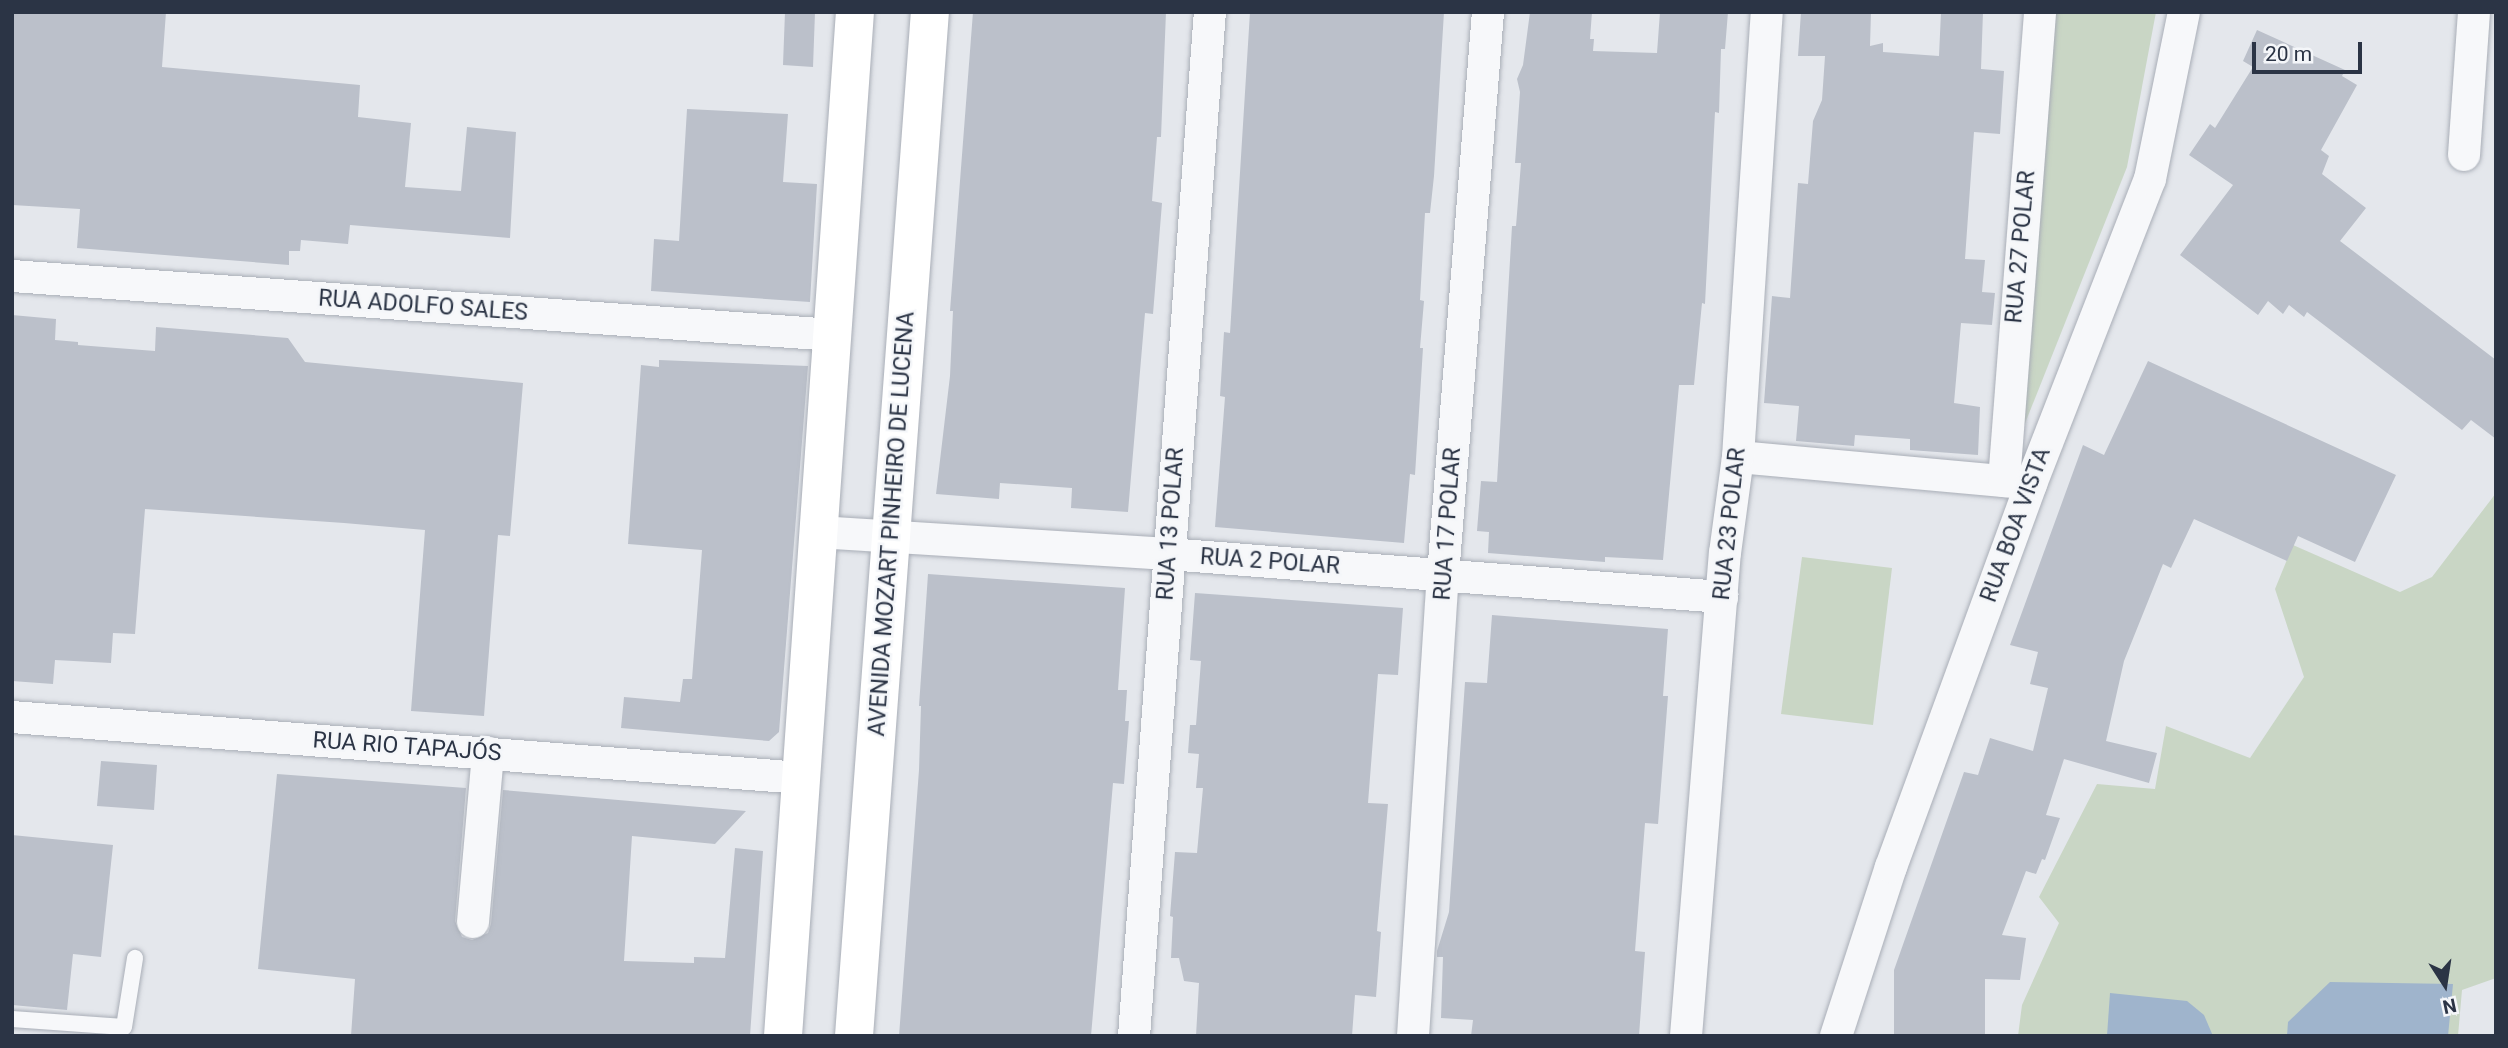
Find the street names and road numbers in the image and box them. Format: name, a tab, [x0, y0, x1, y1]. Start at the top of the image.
street label: RUA 27 POLAR	[2001, 169, 2041, 325]
street label: RUA ADOLFO SALES	[317, 285, 529, 327]
street label: AVENIDA MOZART PINHEIRO DE LUCENA	[863, 311, 921, 737]
street label: RUA BOA VISTA	[1975, 444, 2057, 606]
street label: RUA 23 POLAR	[1708, 446, 1752, 602]
street label: RUA 13 POLAR	[1152, 447, 1190, 601]
street label: RUA 17 POLAR	[1429, 447, 1467, 601]
street label: RUA 2 POLAR	[1199, 543, 1341, 581]
street label: RUA RIO TAPAJÓS	[312, 727, 502, 767]

